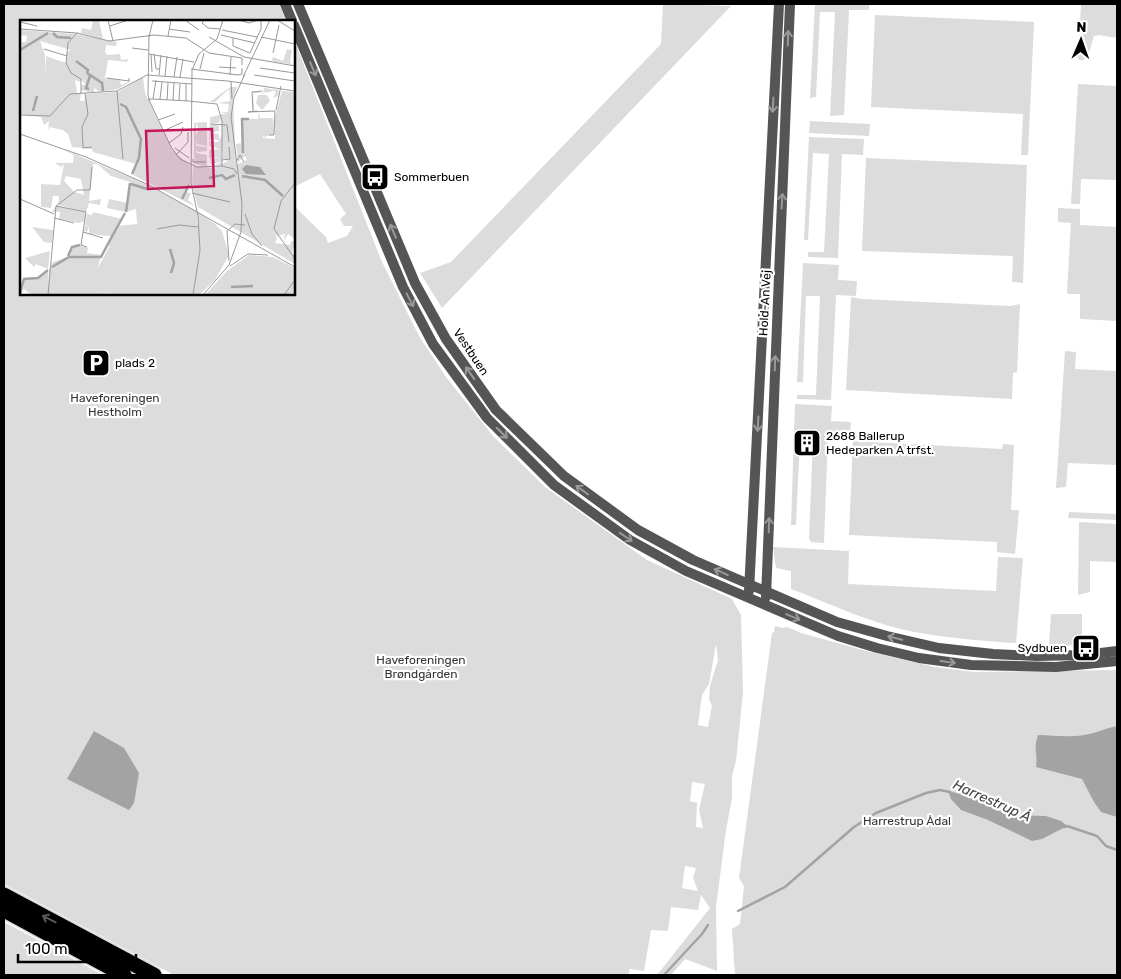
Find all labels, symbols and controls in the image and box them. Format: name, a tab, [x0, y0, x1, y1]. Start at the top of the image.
north arrow	[1056, 15, 1106, 65]
text: N	[1076, 19, 1087, 36]
inset map	[20, 20, 295, 295]
one-way arrow	[784, 31, 793, 47]
one-way arrow	[309, 62, 318, 77]
one-way arrow	[769, 97, 778, 113]
bus stop icon: Sommerbuen	[360, 162, 390, 192]
place label: Sommerbuen	[394, 170, 469, 184]
one-way arrow	[778, 193, 787, 209]
one-way arrow	[388, 224, 397, 239]
street label: Hold-An Vej	[756, 270, 774, 336]
one-way arrow	[405, 292, 415, 307]
street label: Vestbuen	[450, 326, 492, 378]
parking icon: plads 2	[81, 348, 111, 378]
one-way arrow	[770, 355, 779, 371]
place label: plads 2	[115, 356, 155, 370]
one-way arrow	[465, 366, 475, 380]
park label: Haveforeningen Hestholm	[70, 391, 160, 419]
one-way arrow	[753, 416, 763, 432]
one-way arrow	[496, 427, 508, 439]
building icon: 2688 Ballerup Hedeparken A trfst.	[792, 428, 822, 458]
place label: 2688 Ballerup Hedeparken A trfst.	[826, 429, 934, 457]
one-way arrow	[575, 485, 589, 495]
one-way arrow	[764, 518, 773, 534]
one-way arrow	[619, 532, 633, 542]
one-way arrow	[714, 567, 729, 577]
one-way arrow	[785, 612, 800, 622]
one-way arrow	[888, 633, 904, 642]
bus stop icon: Sydbuen	[1071, 633, 1101, 663]
place label: Sydbuen	[1018, 641, 1067, 655]
park label: Haveforeningen Brøndgården	[376, 653, 466, 681]
one-way arrow	[940, 658, 956, 668]
water label: Harrestrup Å	[950, 775, 1034, 826]
park label: Harrestrup Ådal	[863, 814, 951, 828]
one-way arrow	[42, 914, 57, 924]
scale bar	[18, 932, 135, 964]
text: 100 m	[25, 940, 67, 958]

